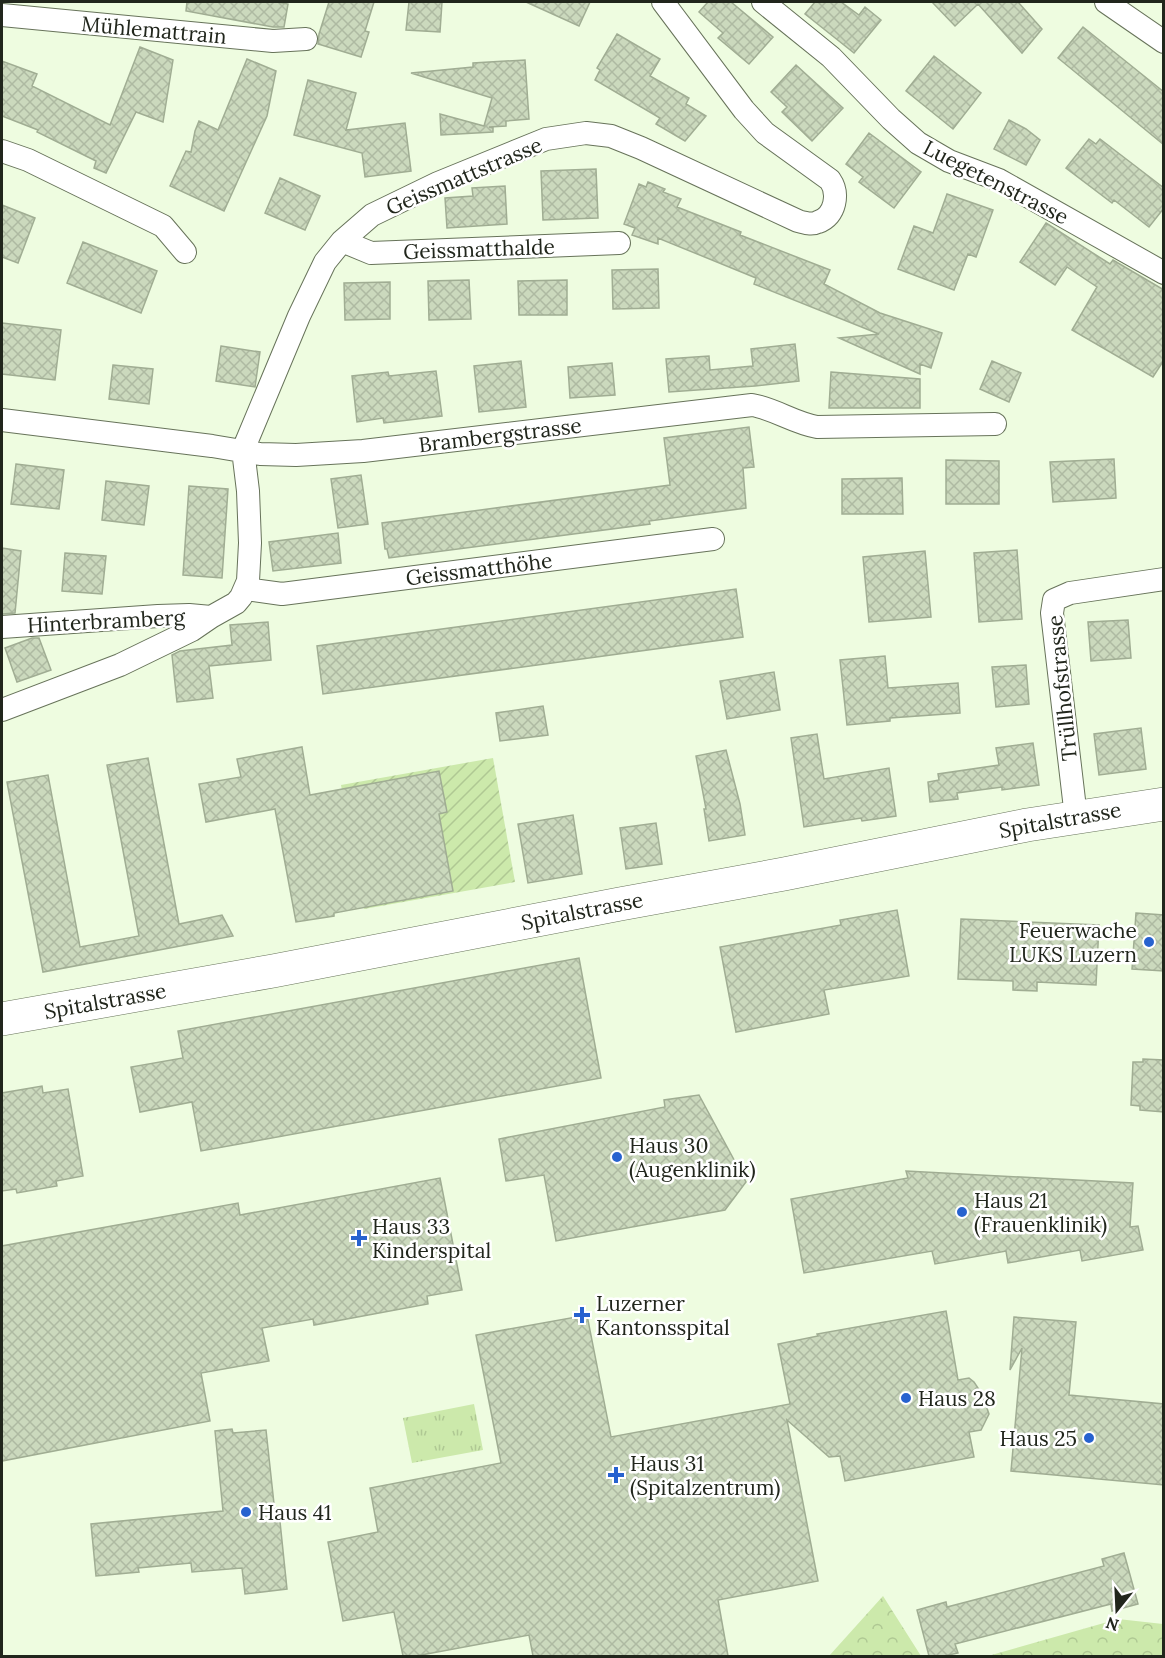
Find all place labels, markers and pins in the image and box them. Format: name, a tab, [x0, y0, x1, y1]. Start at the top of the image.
place label: Feuerwache LUKS Luzern	[1009, 917, 1137, 968]
marker: Feuerwache LUKS Luzern	[1142, 935, 1156, 949]
place label: Haus 30 (Augenklinik)	[629, 1132, 756, 1183]
marker: Haus 30 (Augenklinik)	[610, 1150, 624, 1164]
place label: Haus 21 (Frauenklinik)	[974, 1187, 1107, 1238]
marker: Haus 21 (Frauenklinik)	[955, 1205, 969, 1219]
place label: Haus 33 Kinderspital	[372, 1213, 491, 1264]
marker: Haus 33 Kinderspital	[350, 1229, 368, 1247]
place label: Luzerner Kantonsspital	[596, 1290, 730, 1341]
marker: Luzerner Kantonsspital	[573, 1306, 591, 1324]
place label: Haus 28	[918, 1385, 996, 1412]
marker: Haus 28	[899, 1391, 913, 1405]
place label: Haus 25	[1000, 1425, 1077, 1452]
marker: Haus 25	[1082, 1431, 1096, 1445]
place label: Haus 31 (Spitalzentrum)	[630, 1450, 780, 1501]
marker: Haus 31 (Spitalzentrum)	[607, 1466, 625, 1484]
place label: Haus 41	[258, 1499, 332, 1526]
marker: Haus 41	[239, 1505, 253, 1519]

